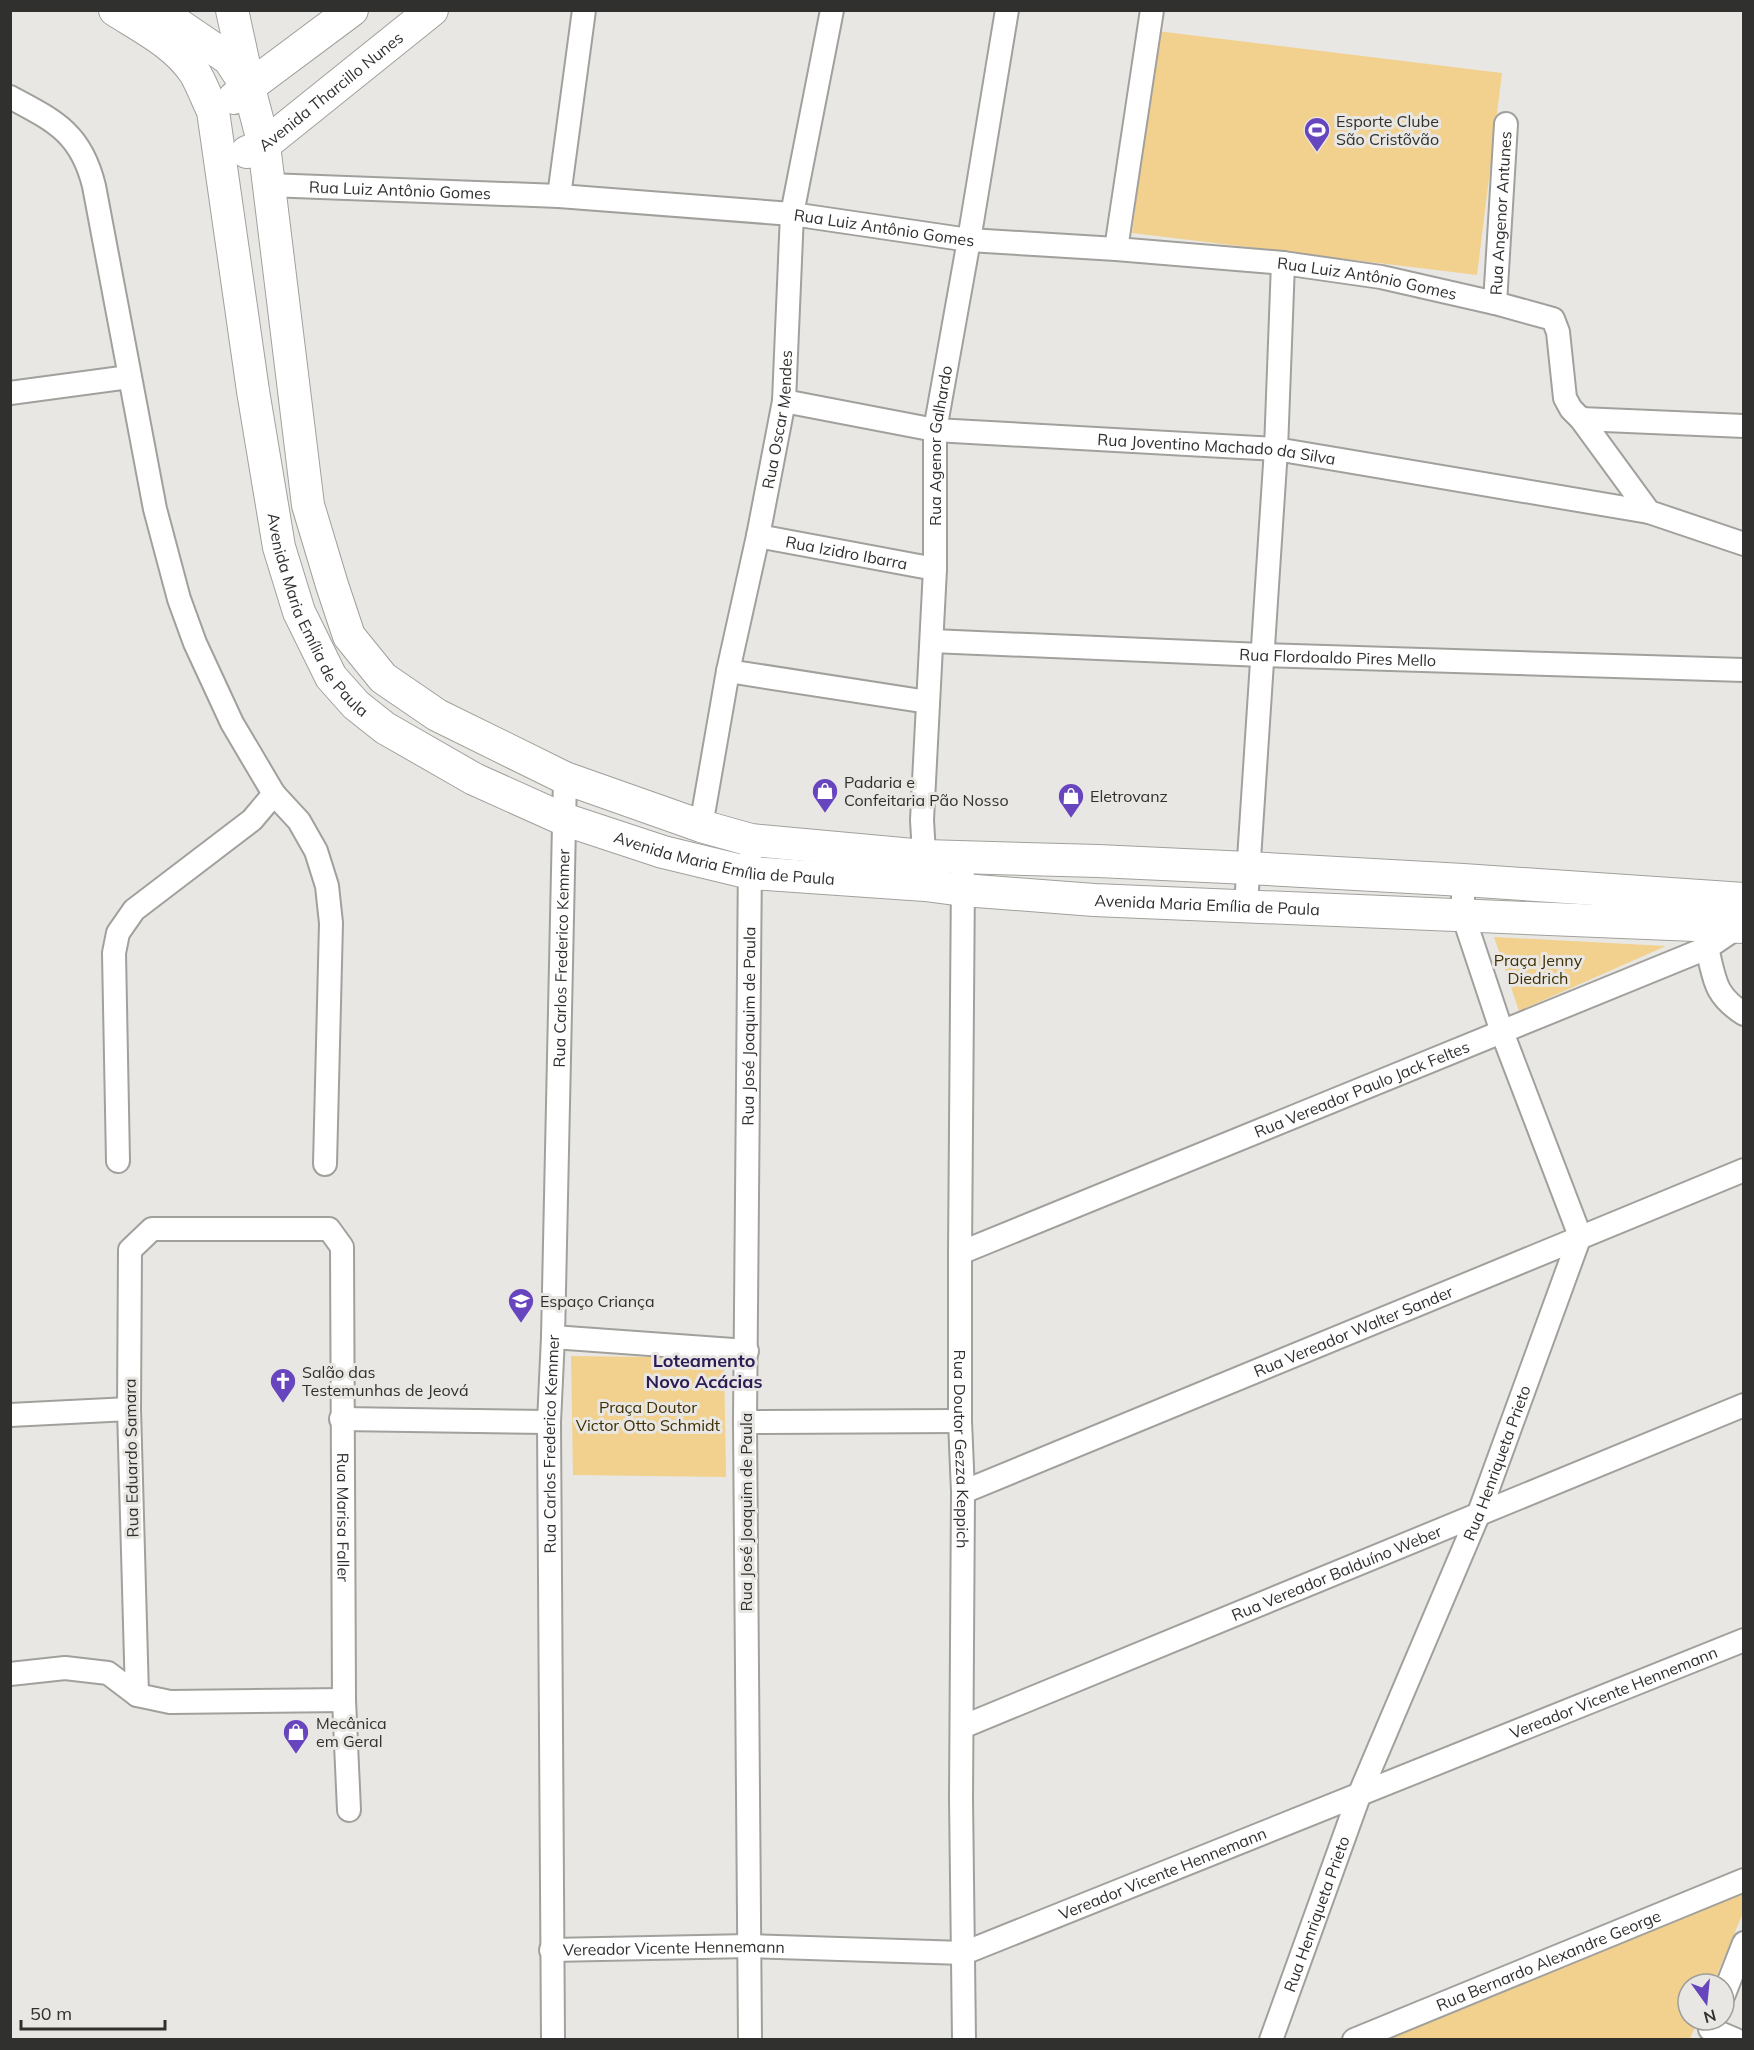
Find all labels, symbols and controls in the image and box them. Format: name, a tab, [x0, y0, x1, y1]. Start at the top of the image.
street label: Avenida Tharcillo Nunes	[255, 27, 407, 155]
place label: Esporte Clube São Cristõvão	[1336, 111, 1439, 149]
sports icon: Esporte Clube São Cristõvão	[1302, 115, 1332, 153]
street label: Rua Angenor Antunes	[1486, 131, 1516, 296]
street label: Rua Luiz Antônio Gomes	[309, 177, 491, 203]
street label: Rua Luiz Antônio Gomes	[793, 204, 975, 250]
street label: Rua Luiz Antônio Gomes	[1276, 253, 1459, 304]
street label: Rua Oscar Mendes	[757, 350, 796, 490]
street label: Rua Agenor Galhardo	[925, 364, 956, 526]
street label: Rua Joventino Machado da Silva	[1097, 429, 1337, 469]
street label: Avenida Maria Emília de Paula	[263, 511, 372, 721]
street label: Rua Izidro Ibarra	[784, 531, 909, 574]
street label: Rua Flordoaldo Pires Mello	[1239, 644, 1436, 670]
place label: Padaria e Confeitaria Pão Nosso	[844, 772, 1009, 810]
shop icon: Padaria e Confeitaria Pão Nosso	[810, 776, 840, 814]
shop icon: Eletrovanz	[1056, 781, 1086, 819]
place label: Eletrovanz	[1090, 786, 1168, 806]
street label: Avenida Maria Emília de Paula	[611, 827, 836, 889]
street label: Rua Carlos Frederico Kemmer	[549, 848, 573, 1068]
street label: Avenida Maria Emília de Paula	[1094, 890, 1320, 919]
street label: Rua José Joaquim de Paula	[738, 926, 759, 1126]
park label: Praça Jenny Diedrich	[1494, 950, 1583, 988]
street label: Rua Vereador Paulo Jack Feltes	[1251, 1036, 1472, 1142]
street label: Rua Vereador Walter Sander	[1251, 1281, 1456, 1381]
school or university icon: Espaço Criança	[506, 1286, 536, 1324]
place label: Espaço Criança	[540, 1291, 655, 1311]
street label: Rua Carlos Frederico Kemmer	[539, 1334, 563, 1554]
district label: Loteamento Novo Acácias	[646, 1349, 762, 1393]
street label: Rua Doutor Gezza Keppich	[950, 1350, 973, 1548]
place label: Salão das Testemunhas de Jeová	[302, 1362, 469, 1400]
church icon: Salão das Testemunhas de Jeová	[268, 1366, 298, 1404]
street label: Rua Eduardo Samara	[120, 1378, 142, 1538]
street label: Rua Henriqueta Prieto	[1458, 1382, 1535, 1544]
park label: Praça Doutor Victor Otto Schmidt	[576, 1397, 721, 1435]
street label: Rua José Joaquim de Paula	[736, 1413, 756, 1611]
street label: Rua Marisa Faller	[333, 1453, 353, 1582]
street label: Rua Vereador Balduíno Weber	[1229, 1521, 1445, 1625]
street label: Vereador Vicente Hennemann	[1507, 1642, 1720, 1743]
place label: Mecânica em Geral	[316, 1713, 387, 1751]
shop icon: Mecânica em Geral	[281, 1717, 311, 1755]
street label: Vereador Vicente Hennemann	[1056, 1823, 1269, 1924]
street label: Rua Henriqueta Prieto	[1279, 1833, 1354, 1995]
street label: Rua Bernardo Alexandre George	[1433, 1905, 1663, 2015]
street label: Vereador Vicente Hennemann	[563, 1936, 785, 1960]
north arrow	[1676, 1972, 1736, 2032]
scale bar	[21, 1993, 165, 2031]
text: 50 m	[30, 2002, 72, 2025]
text: N	[1701, 2005, 1718, 2028]

